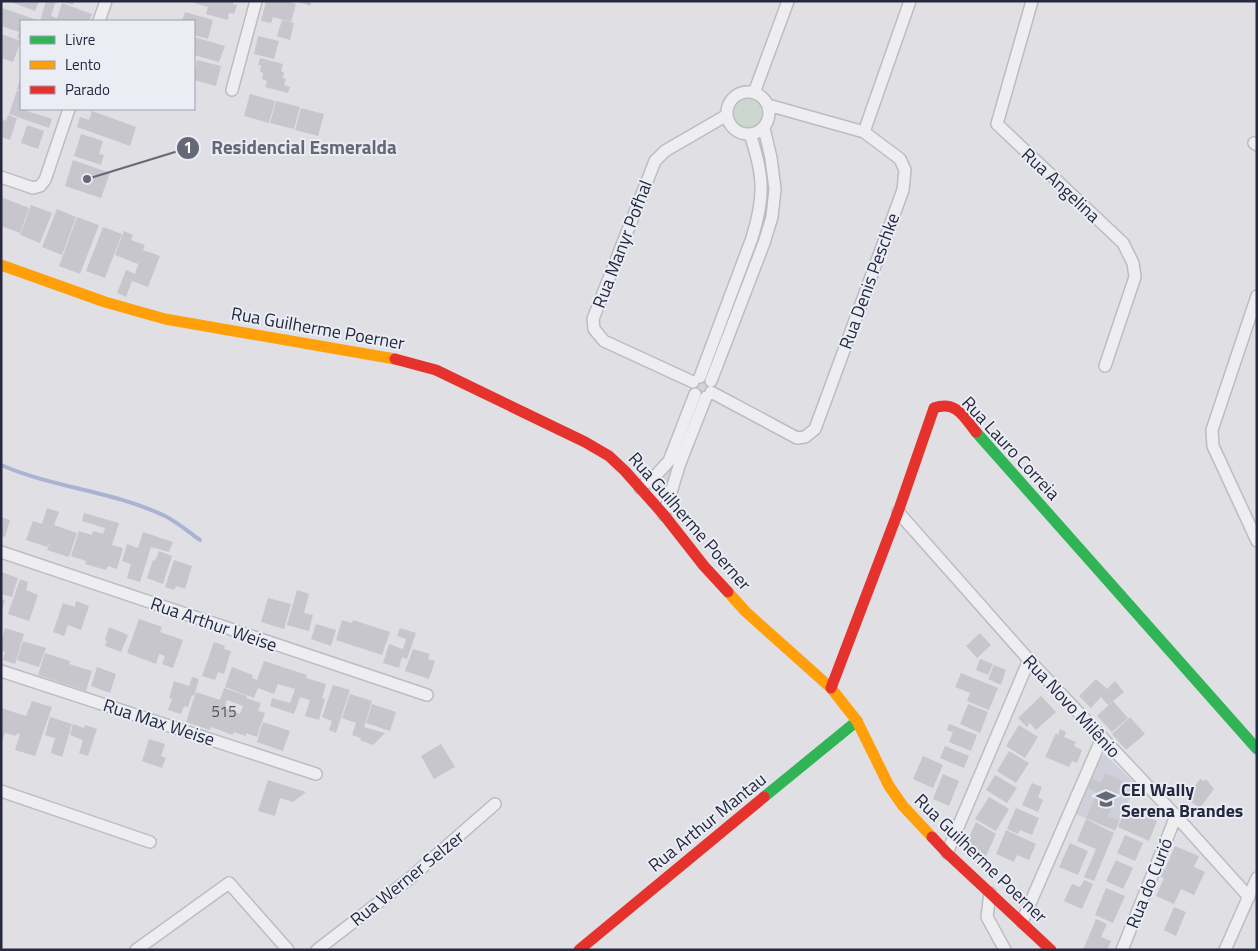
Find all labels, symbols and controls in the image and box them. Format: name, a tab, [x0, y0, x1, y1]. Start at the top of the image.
legend	[20, 20, 195, 110]
text: Livre	[65, 28, 95, 51]
text: Lento	[65, 53, 101, 76]
text: Parado	[65, 78, 110, 101]
callout: Residencial Esmeralda	[176, 131, 406, 165]
text: Residencial Esmeralda	[211, 132, 397, 161]
text: 1	[184, 136, 192, 159]
street label: Rua Angelina	[1016, 141, 1106, 229]
street label: Rua Manyr Pofhal	[585, 176, 659, 312]
street label: Rua Denis Peschke	[832, 209, 906, 353]
street label: Rua Guilherme Poerner	[229, 299, 407, 357]
street label: Rua Lauro Correia	[956, 390, 1066, 506]
street label: Rua Guilherme Poerner	[622, 446, 758, 596]
street label: Rua Arthur Weise	[147, 590, 281, 658]
street label: Rua Novo Milênio	[1017, 648, 1127, 764]
street label: Rua Max Weise	[100, 691, 218, 753]
house number: 515	[211, 700, 237, 723]
street label: Rua Arthur Mantau	[642, 766, 772, 878]
place label: CEI Wally Serena Brandes	[1121, 776, 1243, 824]
street label: Rua Guilherme Poerner	[908, 787, 1054, 929]
school or university icon: CEI Wally Serena Brandes	[1095, 788, 1117, 810]
street label: Rua Werner Selzer	[344, 823, 470, 933]
street label: Rua do Curió	[1119, 834, 1179, 932]

